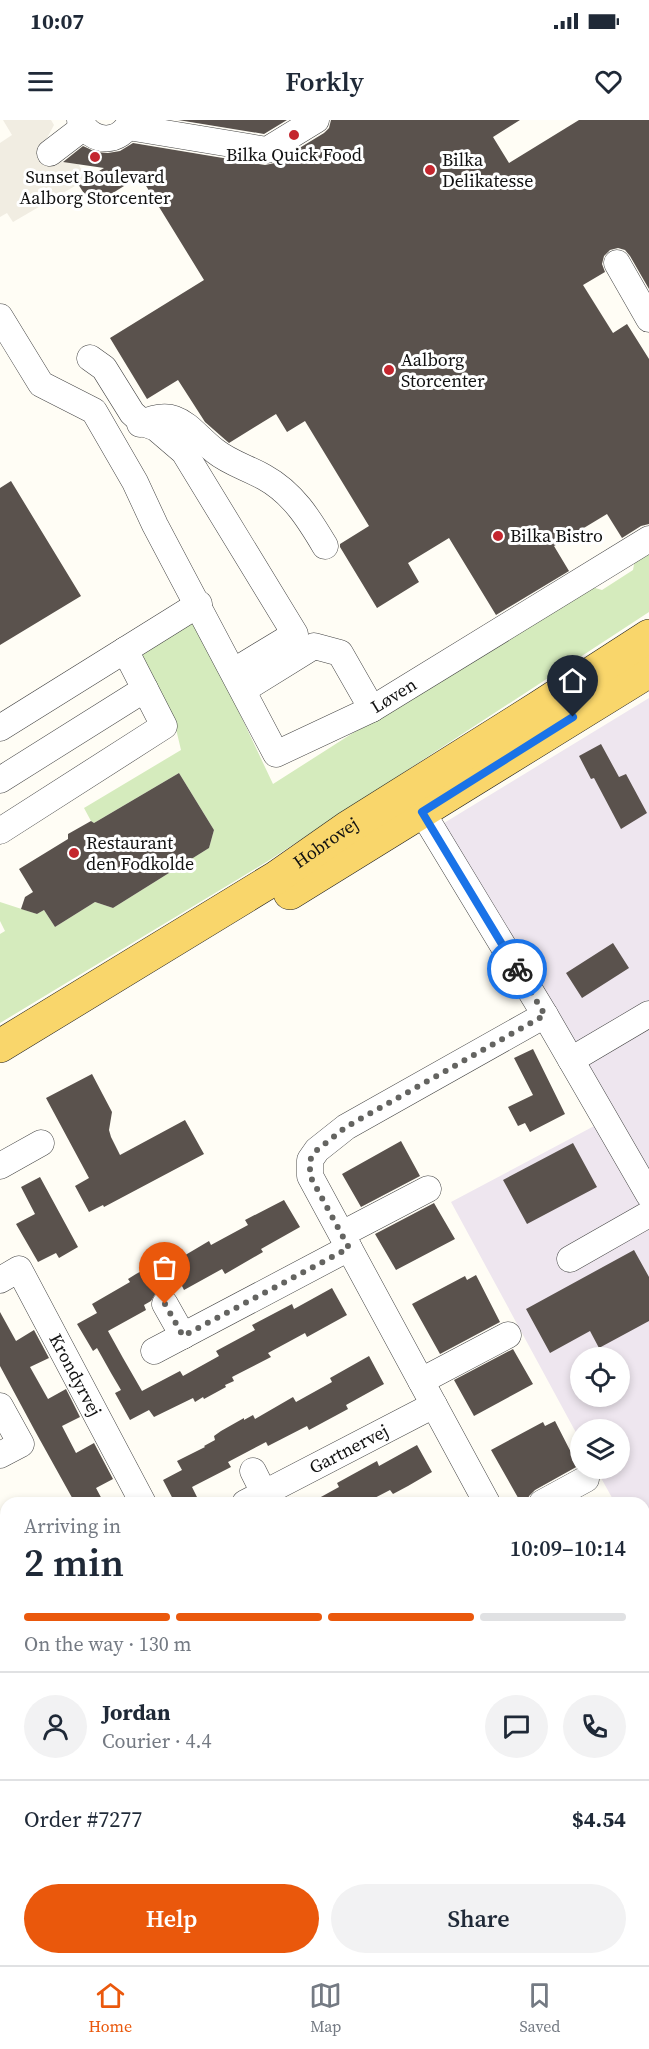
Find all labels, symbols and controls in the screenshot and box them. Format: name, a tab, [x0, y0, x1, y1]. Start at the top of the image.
text: 10:07	[30, 6, 84, 36]
text: Forkly	[285, 63, 364, 100]
icon: menu	[24, 65, 57, 98]
icon: heart	[592, 65, 625, 98]
marker: Bilka Quick Food	[287, 128, 301, 142]
place label: Bilka Quick Food	[226, 142, 362, 167]
place label: Bilka Delikatesse	[442, 147, 533, 193]
marker: Sunset Boulevard Aalborg Storcenter	[88, 150, 102, 164]
marker: Bilka Delikatesse	[423, 163, 437, 177]
place label: Sunset Boulevard Aalborg Storcenter	[19, 164, 171, 210]
place label: Aalborg Storcenter	[401, 347, 485, 393]
marker: Aalborg Storcenter	[382, 363, 396, 377]
place label: Bilka Bistro	[510, 523, 603, 548]
marker: Bilka Bistro	[491, 529, 505, 543]
pin	[547, 655, 598, 717]
icon: home	[556, 664, 589, 697]
street label: Løven	[366, 672, 421, 719]
street label: Hobrovej	[288, 811, 363, 874]
place label: Restaurant den Fodkolde	[86, 830, 194, 876]
marker: Restaurant den Fodkolde	[67, 846, 81, 860]
courier	[487, 939, 547, 999]
icon: bike	[501, 953, 534, 986]
pin	[139, 1242, 190, 1304]
icon: bag	[148, 1251, 181, 1284]
street label: Krondyrvej	[43, 1329, 108, 1421]
map controls	[570, 1347, 630, 1479]
button: locate	[570, 1347, 630, 1407]
street label: Gartnervej	[305, 1418, 393, 1480]
button: layers	[570, 1419, 630, 1479]
text: Arriving in	[24, 1512, 121, 1540]
text: 10:09–10:14	[510, 1533, 626, 1563]
text: 2 min	[24, 1536, 124, 1589]
text: On the way · 130 m	[24, 1630, 191, 1658]
button: person	[24, 1695, 87, 1758]
button: chat	[485, 1695, 548, 1758]
button: phone	[563, 1695, 626, 1758]
text: Jordan	[102, 1697, 170, 1727]
text: Courier · 4.4	[102, 1727, 211, 1755]
text: Order #7277	[24, 1804, 142, 1834]
text: $4.54	[572, 1804, 626, 1834]
button: Help	[24, 1884, 319, 1953]
button: Share	[331, 1884, 626, 1953]
tab: Home	[89, 1979, 132, 2037]
tab: Map	[309, 1979, 342, 2037]
tab: Saved	[519, 1979, 560, 2037]

